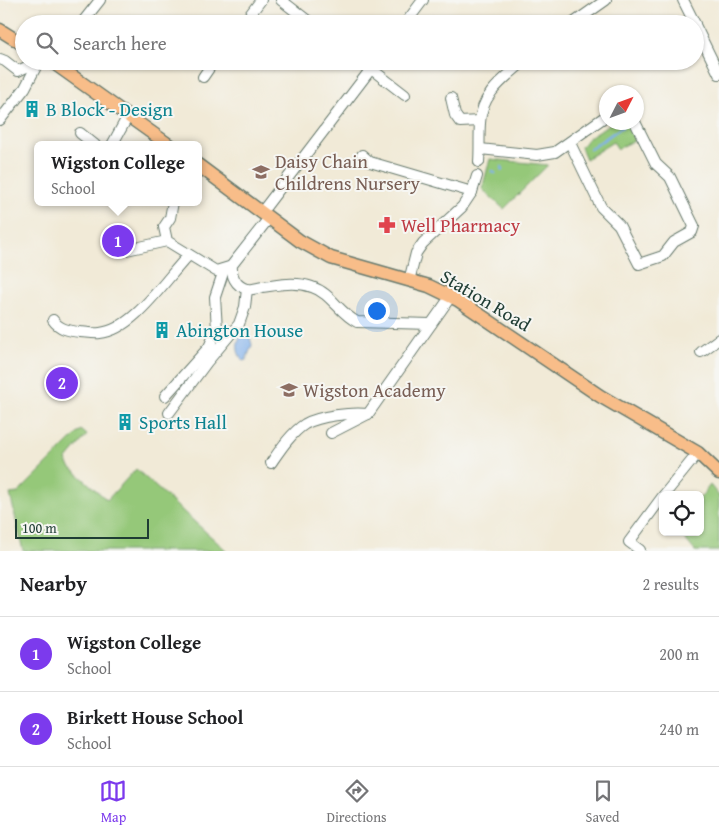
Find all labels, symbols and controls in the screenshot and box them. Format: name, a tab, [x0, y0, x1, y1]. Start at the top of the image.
search box	[15, 15, 704, 70]
icon: search	[33, 29, 61, 57]
text: Search here	[73, 29, 167, 57]
north arrow	[599, 85, 644, 130]
place label: B Block - Design	[46, 95, 173, 123]
building icon: B Block - Design	[22, 99, 42, 119]
popup	[34, 141, 202, 206]
place label: Daisy Chain Childrens Nursery	[275, 147, 420, 197]
text: Wigston College	[51, 148, 185, 176]
school or university icon: Daisy Chain Childrens Nursery	[251, 162, 271, 182]
text: School	[51, 176, 95, 200]
place label: Well Pharmacy	[401, 211, 521, 239]
pharmacy icon: Well Pharmacy	[377, 215, 397, 235]
pin: 1	[102, 222, 134, 260]
street label: Station Road	[435, 262, 537, 339]
your location	[364, 298, 390, 324]
place label: Abington House	[176, 316, 303, 344]
building icon: Abington House	[152, 320, 172, 340]
pin: 2	[46, 364, 78, 402]
place label: Wigston Academy	[303, 376, 446, 404]
school or university icon: Wigston Academy	[279, 380, 299, 400]
place label: Sports Hall	[139, 408, 227, 436]
building icon: Sports Hall	[115, 412, 135, 432]
map controls	[659, 491, 704, 536]
button: locate	[659, 491, 704, 536]
scale bar	[15, 516, 149, 539]
text: 100 m	[22, 518, 57, 538]
text: Nearby	[20, 568, 87, 599]
text: 2 results	[642, 572, 699, 596]
text: Wigston College	[67, 628, 201, 656]
text: 1	[32, 642, 40, 666]
text: 200 m	[659, 642, 699, 666]
text: School	[67, 656, 111, 680]
text: Birkett House School	[67, 703, 243, 731]
text: 2	[32, 717, 40, 741]
text: 240 m	[659, 717, 699, 741]
text: School	[67, 731, 111, 755]
tab: Map	[99, 777, 127, 827]
tab: Directions	[326, 777, 387, 827]
tab: Saved	[586, 777, 620, 827]

